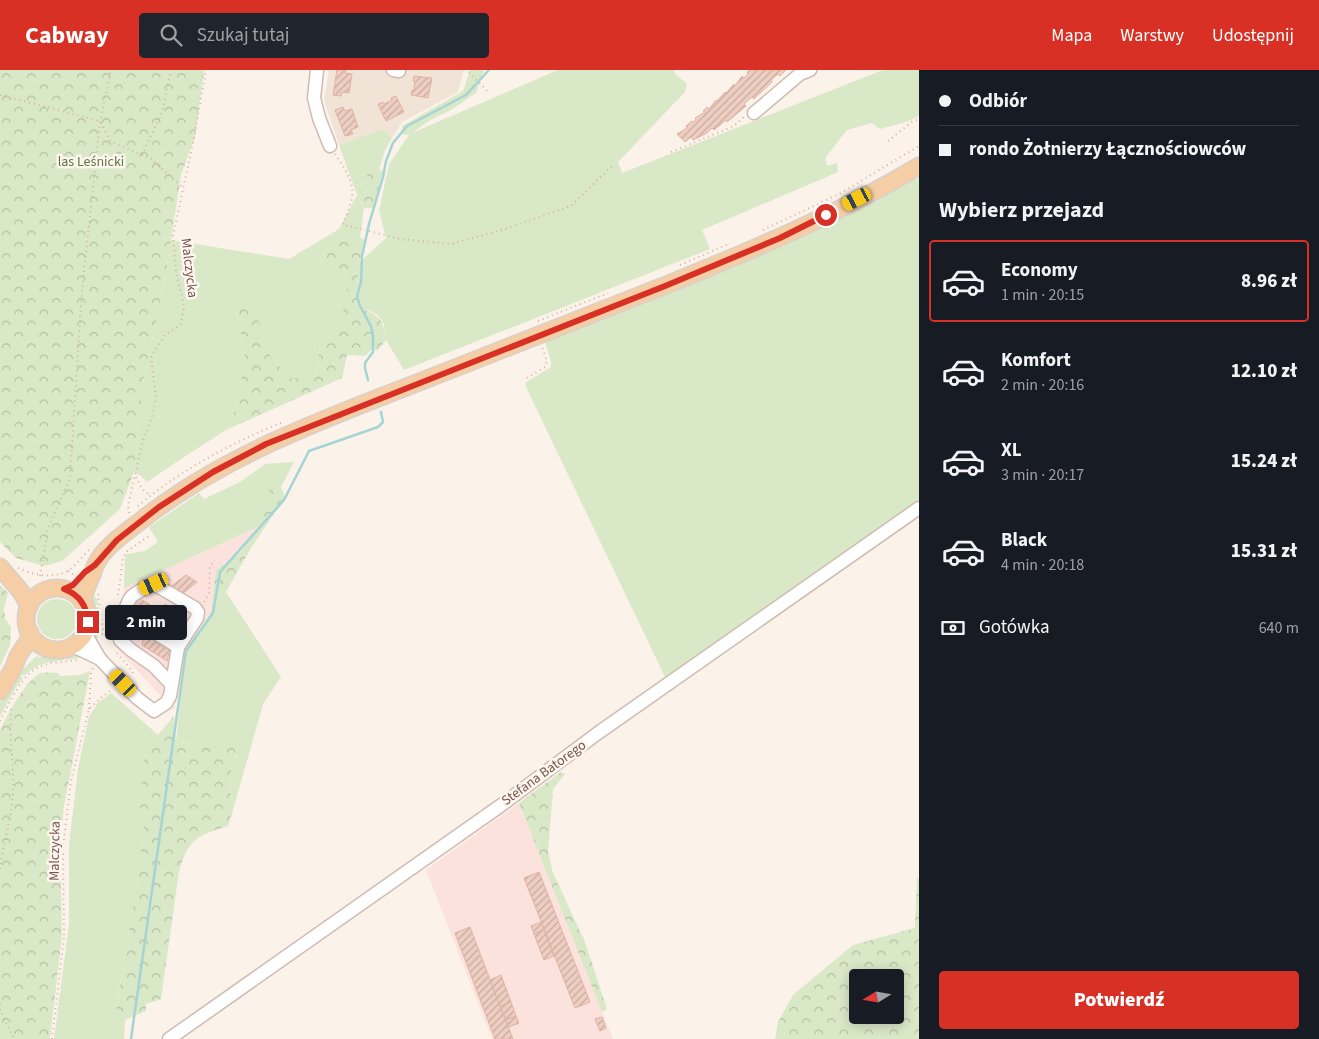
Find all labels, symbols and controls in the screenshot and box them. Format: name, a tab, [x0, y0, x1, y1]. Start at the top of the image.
search box	[139, 13, 489, 58]
text: Cabway	[25, 18, 109, 53]
icon: search	[157, 21, 185, 49]
text: Szukaj tutaj	[197, 22, 289, 49]
text: Mapa	[1051, 23, 1092, 48]
text: Warstwy	[1120, 23, 1184, 48]
text: Udostępnij	[1212, 23, 1294, 48]
text: Odbiór	[969, 88, 1027, 115]
text: rondo Żołnierzy Łącznościowców	[969, 136, 1246, 163]
park label: las Leśnicki	[58, 152, 124, 172]
car	[840, 186, 873, 212]
text: Wybierz przejazd	[939, 194, 1104, 226]
route start	[815, 204, 837, 226]
street label: Malczycka	[175, 237, 203, 299]
text: Economy	[1001, 257, 1078, 284]
icon: car	[941, 259, 986, 304]
text: 8.96 zł	[1241, 268, 1297, 295]
text: 1 min · 20:15	[1001, 284, 1084, 306]
text: Komfort	[1001, 347, 1071, 374]
icon: car	[941, 349, 986, 394]
text: 12.10 zł	[1231, 358, 1297, 385]
text: 2 min · 20:16	[1001, 374, 1084, 396]
text: XL	[1001, 437, 1022, 464]
icon: car	[941, 439, 986, 484]
text: 15.24 zł	[1231, 448, 1297, 475]
text: 3 min · 20:17	[1001, 464, 1084, 486]
text: Black	[1001, 527, 1047, 554]
icon: car	[941, 529, 986, 574]
text: 15.31 zł	[1231, 538, 1297, 565]
text: 4 min · 20:18	[1001, 554, 1084, 576]
car	[137, 571, 170, 597]
callout: 2 min	[106, 604, 188, 640]
route end	[77, 611, 99, 633]
text: 2 min	[126, 611, 166, 633]
icon: cash	[939, 614, 967, 642]
text: Gotówka	[979, 614, 1050, 641]
text: 640 m	[1259, 617, 1299, 639]
car	[107, 667, 138, 699]
street label: Stefana Batorego	[498, 735, 590, 811]
street label: Malczycka	[44, 821, 66, 881]
north arrow	[849, 969, 904, 1024]
map controls	[849, 969, 904, 1024]
button: Potwierdź	[939, 971, 1299, 1029]

